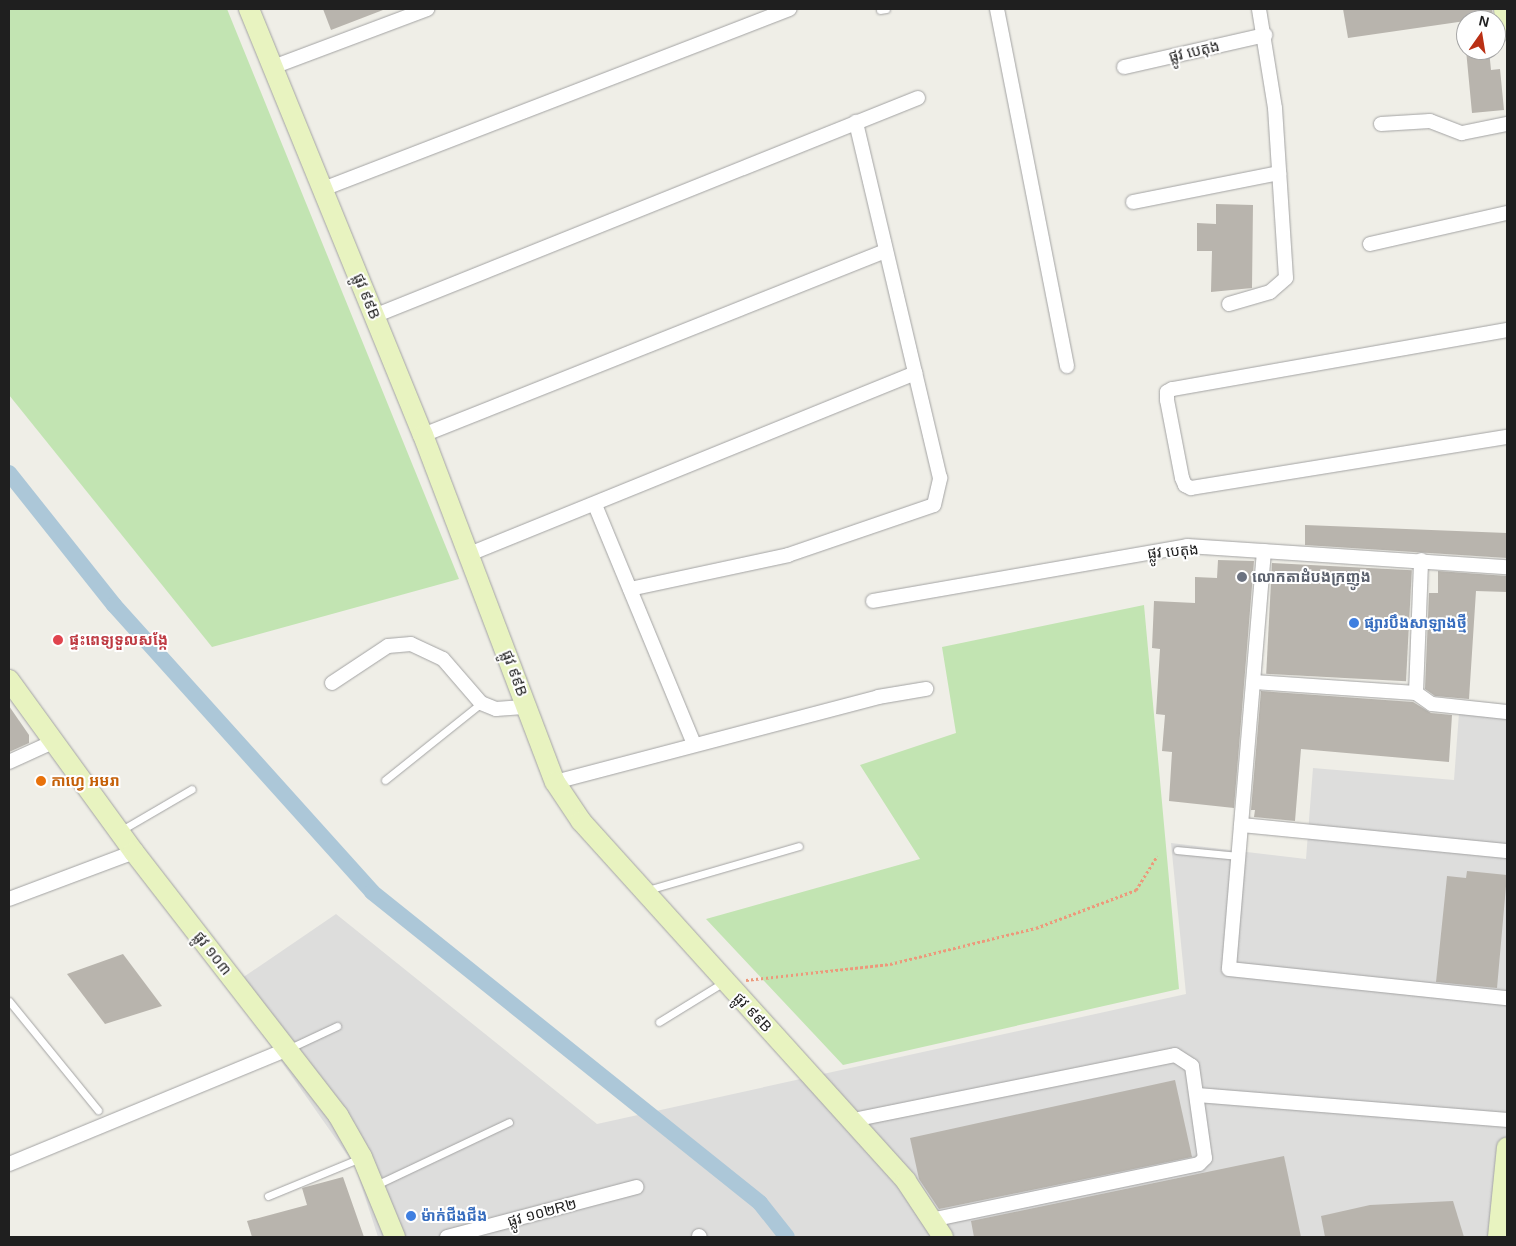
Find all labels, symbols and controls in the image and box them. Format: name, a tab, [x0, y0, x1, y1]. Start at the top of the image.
north arrow	[1456, 10, 1506, 60]
text: N	[1477, 12, 1491, 30]
street label: ផ្លូវ បេតុង	[1167, 36, 1221, 66]
street label: ផ្លូវ ៩៩B	[350, 271, 384, 321]
street label: ផ្លូវ បេតុង	[1147, 540, 1199, 562]
place label: លោកតាដំបងក្រញូង	[1252, 568, 1371, 586]
marker: លោកតាដំបងក្រញូង	[1236, 571, 1248, 583]
place label: ផ្សារបឹងសាឡាងថ្មី	[1364, 614, 1467, 632]
marker: ផ្សារបឹងសាឡាងថ្មី	[1348, 617, 1360, 629]
place label: ផ្ទះពេទ្យទួលសង្កែ	[69, 631, 168, 649]
marker: ផ្ទះពេទ្យទួលសង្កែ	[51, 633, 65, 647]
street label: ផ្លូវ ៩៩B	[498, 648, 532, 698]
place label: កាហ្វេ អមរា	[51, 772, 120, 790]
marker: កាហ្វេ អមរា	[35, 775, 47, 787]
street label: ផ្លូវ ១០៣	[190, 928, 236, 978]
street label: ផ្លូវ ៩៩B	[730, 988, 776, 1036]
street label: ផ្លូវ ១០២R២	[505, 1194, 579, 1230]
place label: ម៉ាក់ជីងជីង	[421, 1207, 487, 1225]
marker: ម៉ាក់ជីងជីង	[405, 1210, 417, 1222]

